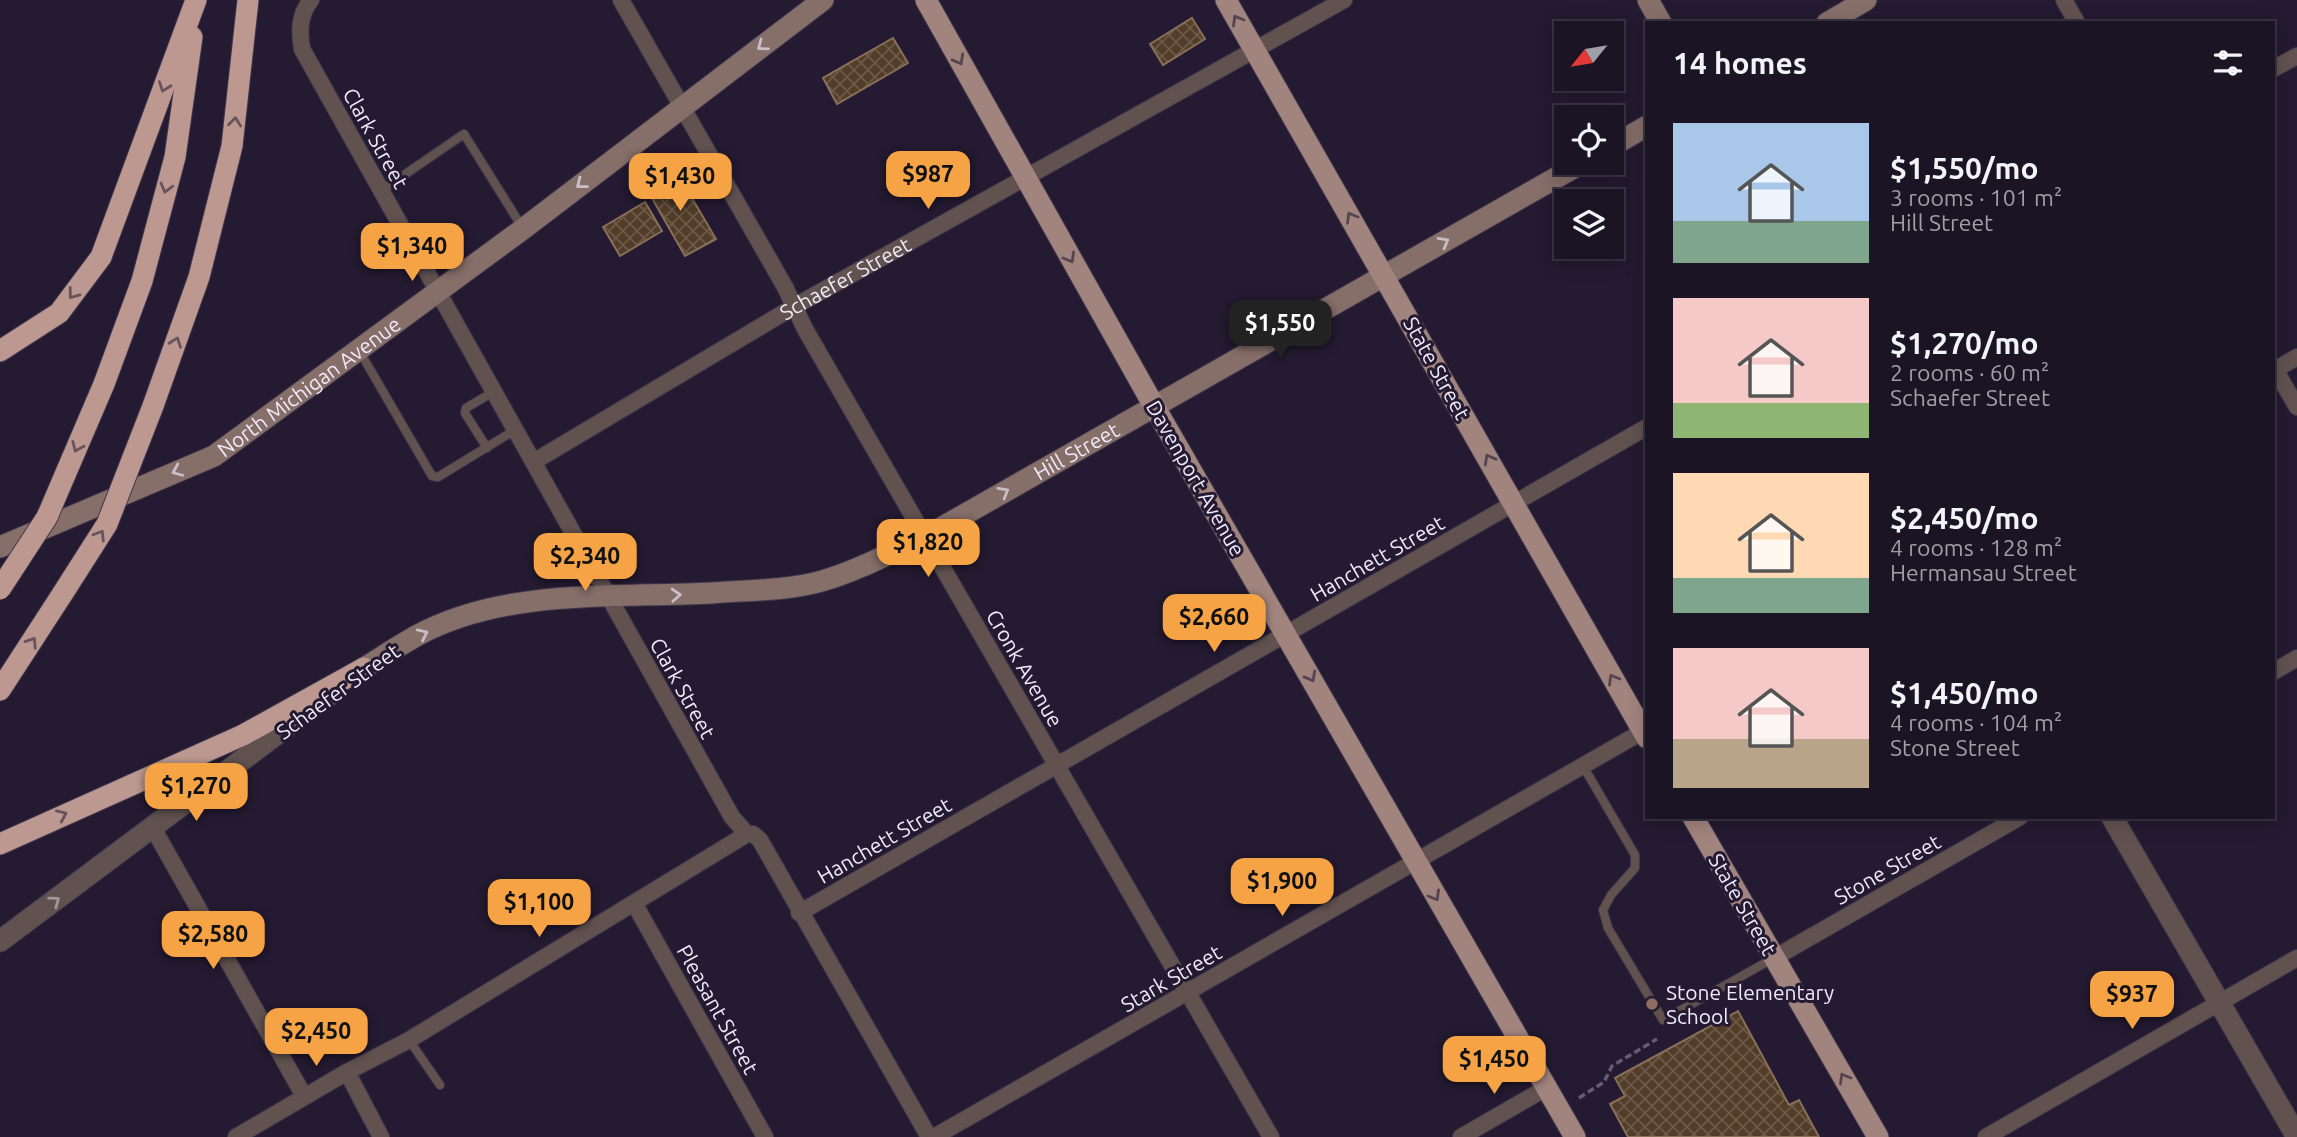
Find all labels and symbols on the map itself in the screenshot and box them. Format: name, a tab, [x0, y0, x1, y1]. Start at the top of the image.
one-way arrow	[1233, 15, 1246, 28]
north arrow	[1554, 21, 1624, 91]
one-way arrow	[757, 38, 770, 50]
one-way arrow	[951, 52, 964, 65]
one-way arrow	[158, 80, 172, 93]
street label: Clark Street	[339, 84, 413, 192]
one-way arrow	[227, 116, 242, 128]
pin: $987	[887, 152, 969, 211]
pin: $1,430	[623, 154, 737, 213]
one-way arrow	[576, 176, 589, 189]
one-way arrow	[160, 182, 174, 194]
one-way arrow	[1346, 212, 1359, 225]
pin: $1,340	[355, 224, 469, 283]
street label: Schaefer Street	[775, 232, 915, 324]
one-way arrow	[1436, 238, 1449, 251]
one-way arrow	[1062, 251, 1075, 263]
one-way arrow	[69, 286, 81, 299]
pin: $1,550	[1223, 300, 1337, 360]
street label: North Michigan Avenue	[212, 311, 405, 462]
street label: State Street	[1399, 313, 1475, 423]
one-way arrow	[168, 336, 182, 348]
street label: Davenport Avenue	[1142, 396, 1250, 560]
street label: Hill Street	[1029, 417, 1123, 485]
one-way arrow	[71, 439, 85, 452]
one-way arrow	[1484, 454, 1497, 467]
one-way arrow	[172, 463, 184, 477]
one-way arrow	[997, 487, 1010, 500]
street label: Hanchett Street	[1306, 510, 1448, 606]
pin: $1,820	[871, 520, 985, 579]
one-way arrow	[91, 530, 104, 543]
pin: $2,340	[528, 534, 642, 593]
one-way arrow	[671, 587, 682, 602]
pin: $2,660	[1157, 594, 1271, 654]
street label: Cronk Avenue	[982, 605, 1068, 731]
one-way arrow	[416, 628, 428, 642]
street label: Clark Street	[646, 634, 720, 742]
one-way arrow	[24, 637, 36, 650]
street label: Schaefer Street	[272, 638, 404, 744]
one-way arrow	[1303, 670, 1316, 682]
one-way arrow	[1608, 673, 1621, 686]
pin: $1,270	[139, 764, 253, 823]
street label: Hanchett Street	[813, 792, 955, 888]
one-way arrow	[55, 809, 67, 823]
street label: Stone Street	[1830, 829, 1944, 909]
street label: State Street	[1704, 849, 1782, 959]
pin: $1,900	[1225, 858, 1339, 918]
pin: $1,100	[482, 880, 596, 939]
one-way arrow	[1427, 889, 1440, 902]
one-way arrow	[47, 896, 60, 909]
pin: $2,580	[156, 912, 270, 971]
street label: Pleasant Street	[673, 940, 763, 1078]
street label: Stark Street	[1116, 940, 1226, 1016]
pin: $937	[2091, 972, 2173, 1031]
place label: Stone Elementary School	[1666, 980, 1834, 1028]
marker: Stone Elementary School	[1644, 996, 1660, 1012]
pin: $2,450	[259, 1009, 373, 1068]
pin: $1,450	[1437, 1036, 1551, 1096]
one-way arrow	[1839, 1073, 1852, 1086]

